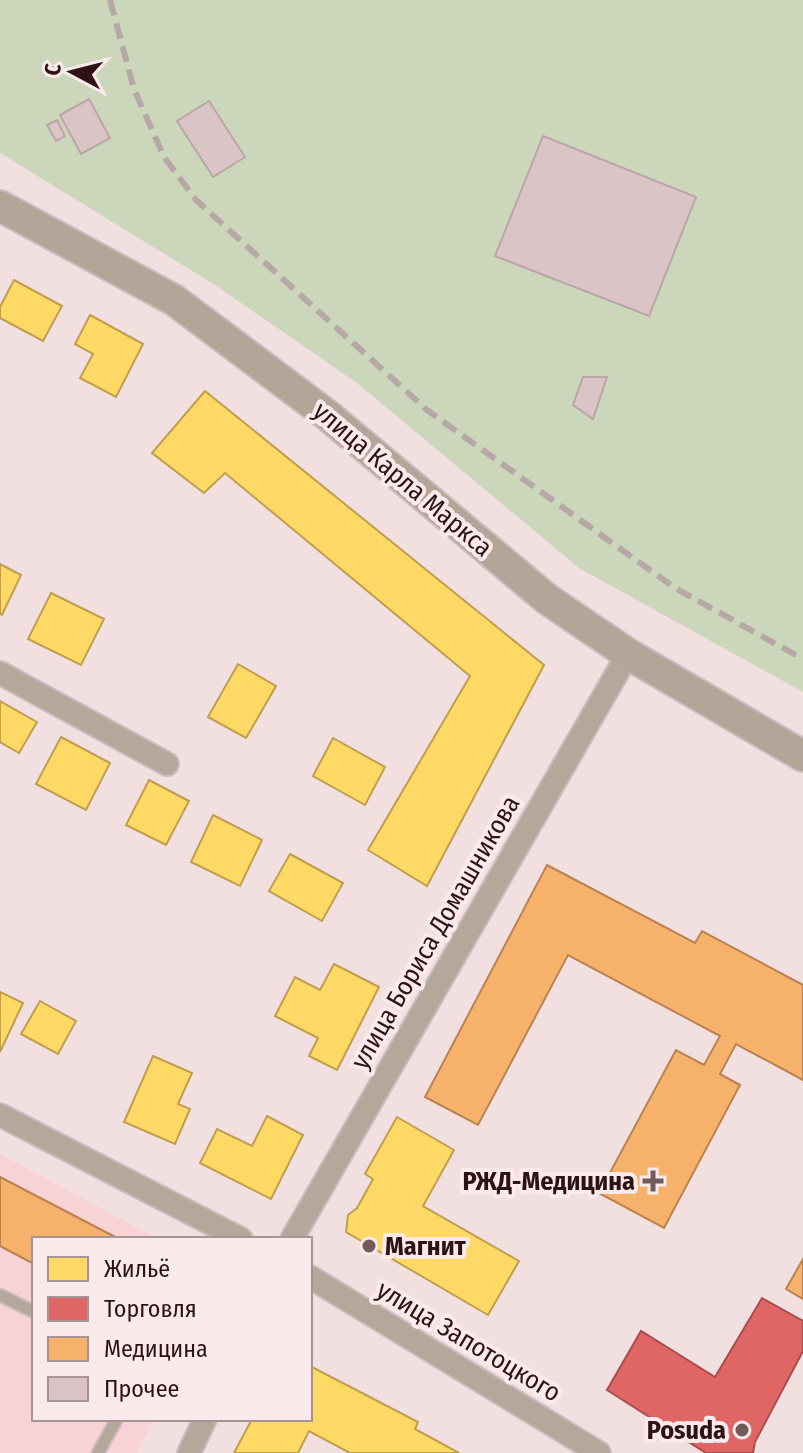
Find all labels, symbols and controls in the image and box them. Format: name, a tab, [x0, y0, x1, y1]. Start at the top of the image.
north arrow	[32, 32, 112, 112]
text: С	[39, 62, 67, 77]
street label: улица Карла Маркса	[307, 395, 498, 563]
street label: улица Бориса Домашникова	[344, 790, 526, 1074]
place label: РЖД-Медицина	[462, 1166, 635, 1197]
marker: РЖД-Медицина	[642, 1170, 664, 1192]
place label: Магнит	[385, 1231, 467, 1262]
legend	[32, 1237, 312, 1421]
marker: Магнит	[360, 1237, 378, 1255]
text: Жильё	[104, 1255, 170, 1283]
street label: улица Запотоцкого	[371, 1274, 566, 1409]
text: Торговля	[104, 1295, 197, 1323]
text: Медицина	[104, 1335, 208, 1363]
text: Прочее	[104, 1375, 179, 1403]
place label: Posuda	[647, 1415, 726, 1446]
marker: Posuda	[733, 1421, 751, 1439]

